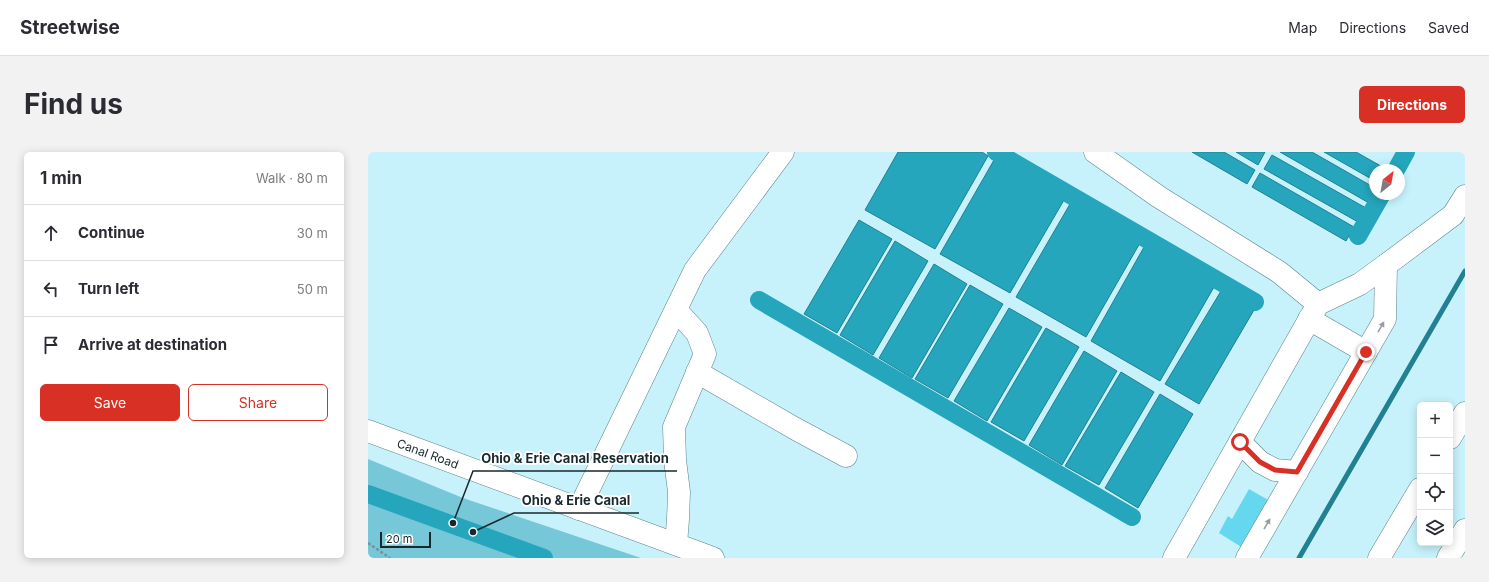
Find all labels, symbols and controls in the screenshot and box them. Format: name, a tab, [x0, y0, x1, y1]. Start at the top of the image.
text: Streetwise	[20, 16, 120, 39]
text: Map	[1288, 19, 1317, 36]
text: Directions	[1339, 19, 1406, 36]
text: Saved	[1428, 19, 1469, 36]
button: Directions	[1359, 86, 1465, 123]
text: Find us	[24, 87, 123, 121]
north arrow	[1369, 164, 1405, 200]
text: 1 min	[40, 168, 82, 188]
text: Walk · 80 m	[256, 170, 328, 186]
icon: ahead	[40, 222, 62, 244]
text: Continue	[78, 223, 145, 242]
text: 30 m	[297, 225, 328, 241]
icon: left	[40, 278, 62, 300]
text: Turn left	[78, 279, 139, 298]
text: 50 m	[297, 281, 328, 297]
one-way arrow	[1377, 321, 1384, 333]
icon: arrive	[40, 334, 62, 356]
text: Arrive at destination	[78, 335, 227, 354]
route end	[1357, 343, 1375, 361]
button: Save	[40, 384, 180, 421]
button: Share	[188, 384, 328, 421]
map controls	[1417, 402, 1453, 546]
button: +	[1417, 402, 1453, 438]
route start	[1231, 433, 1249, 451]
street label: Canal Road	[395, 435, 461, 471]
button: −	[1417, 438, 1453, 474]
callout: Ohio & Erie Canal Reservation	[473, 446, 677, 471]
text: Ohio & Erie Canal Reservation	[481, 450, 669, 466]
button: locate	[1417, 474, 1453, 510]
callout: Ohio & Erie Canal	[514, 488, 639, 513]
text: Ohio & Erie Canal	[522, 492, 630, 508]
button: layers	[1417, 510, 1453, 546]
one-way arrow	[1263, 518, 1270, 530]
scale bar	[380, 530, 431, 549]
text: 20 m	[386, 532, 412, 546]

